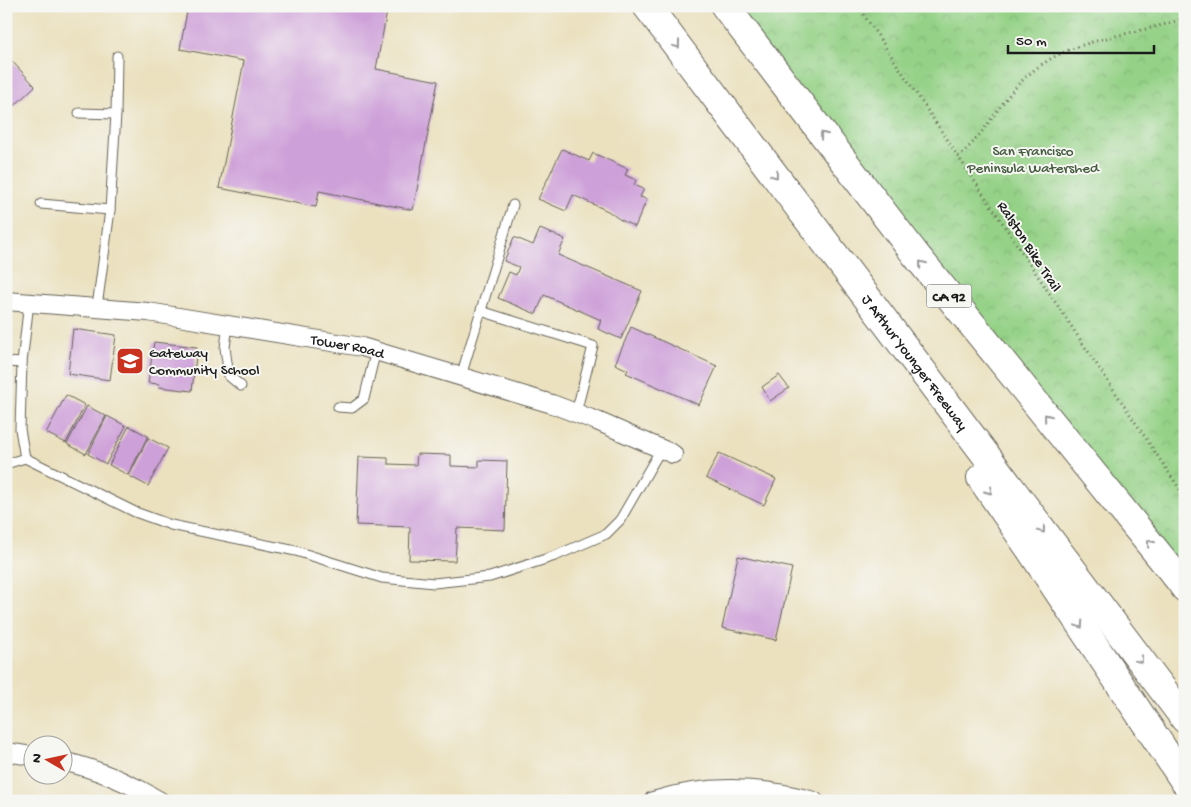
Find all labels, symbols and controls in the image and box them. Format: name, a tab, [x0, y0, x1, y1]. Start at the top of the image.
scale bar	[1008, 22, 1155, 54]
text: 50 m	[1016, 33, 1047, 51]
one-way arrow	[671, 39, 679, 48]
one-way arrow	[820, 132, 828, 141]
park label: San Francisco Peninsula Watershed	[966, 143, 1100, 178]
one-way arrow	[769, 169, 777, 178]
street label: Ralston Bike Trail	[992, 198, 1064, 296]
one-way arrow	[919, 260, 928, 269]
road number: CA 92	[926, 284, 972, 308]
street label: J Arthur Younger Freeway	[857, 292, 972, 435]
street label: Tower Road	[308, 332, 387, 365]
place label: Gateway Community School	[149, 345, 260, 380]
school or university icon: Gateway Community School	[115, 346, 145, 376]
one-way arrow	[1044, 414, 1053, 423]
one-way arrow	[983, 485, 992, 495]
one-way arrow	[1037, 524, 1045, 533]
one-way arrow	[1147, 540, 1155, 549]
one-way arrow	[1074, 620, 1084, 629]
one-way arrow	[1134, 654, 1143, 664]
north arrow	[22, 734, 72, 784]
text: N	[29, 753, 47, 764]

